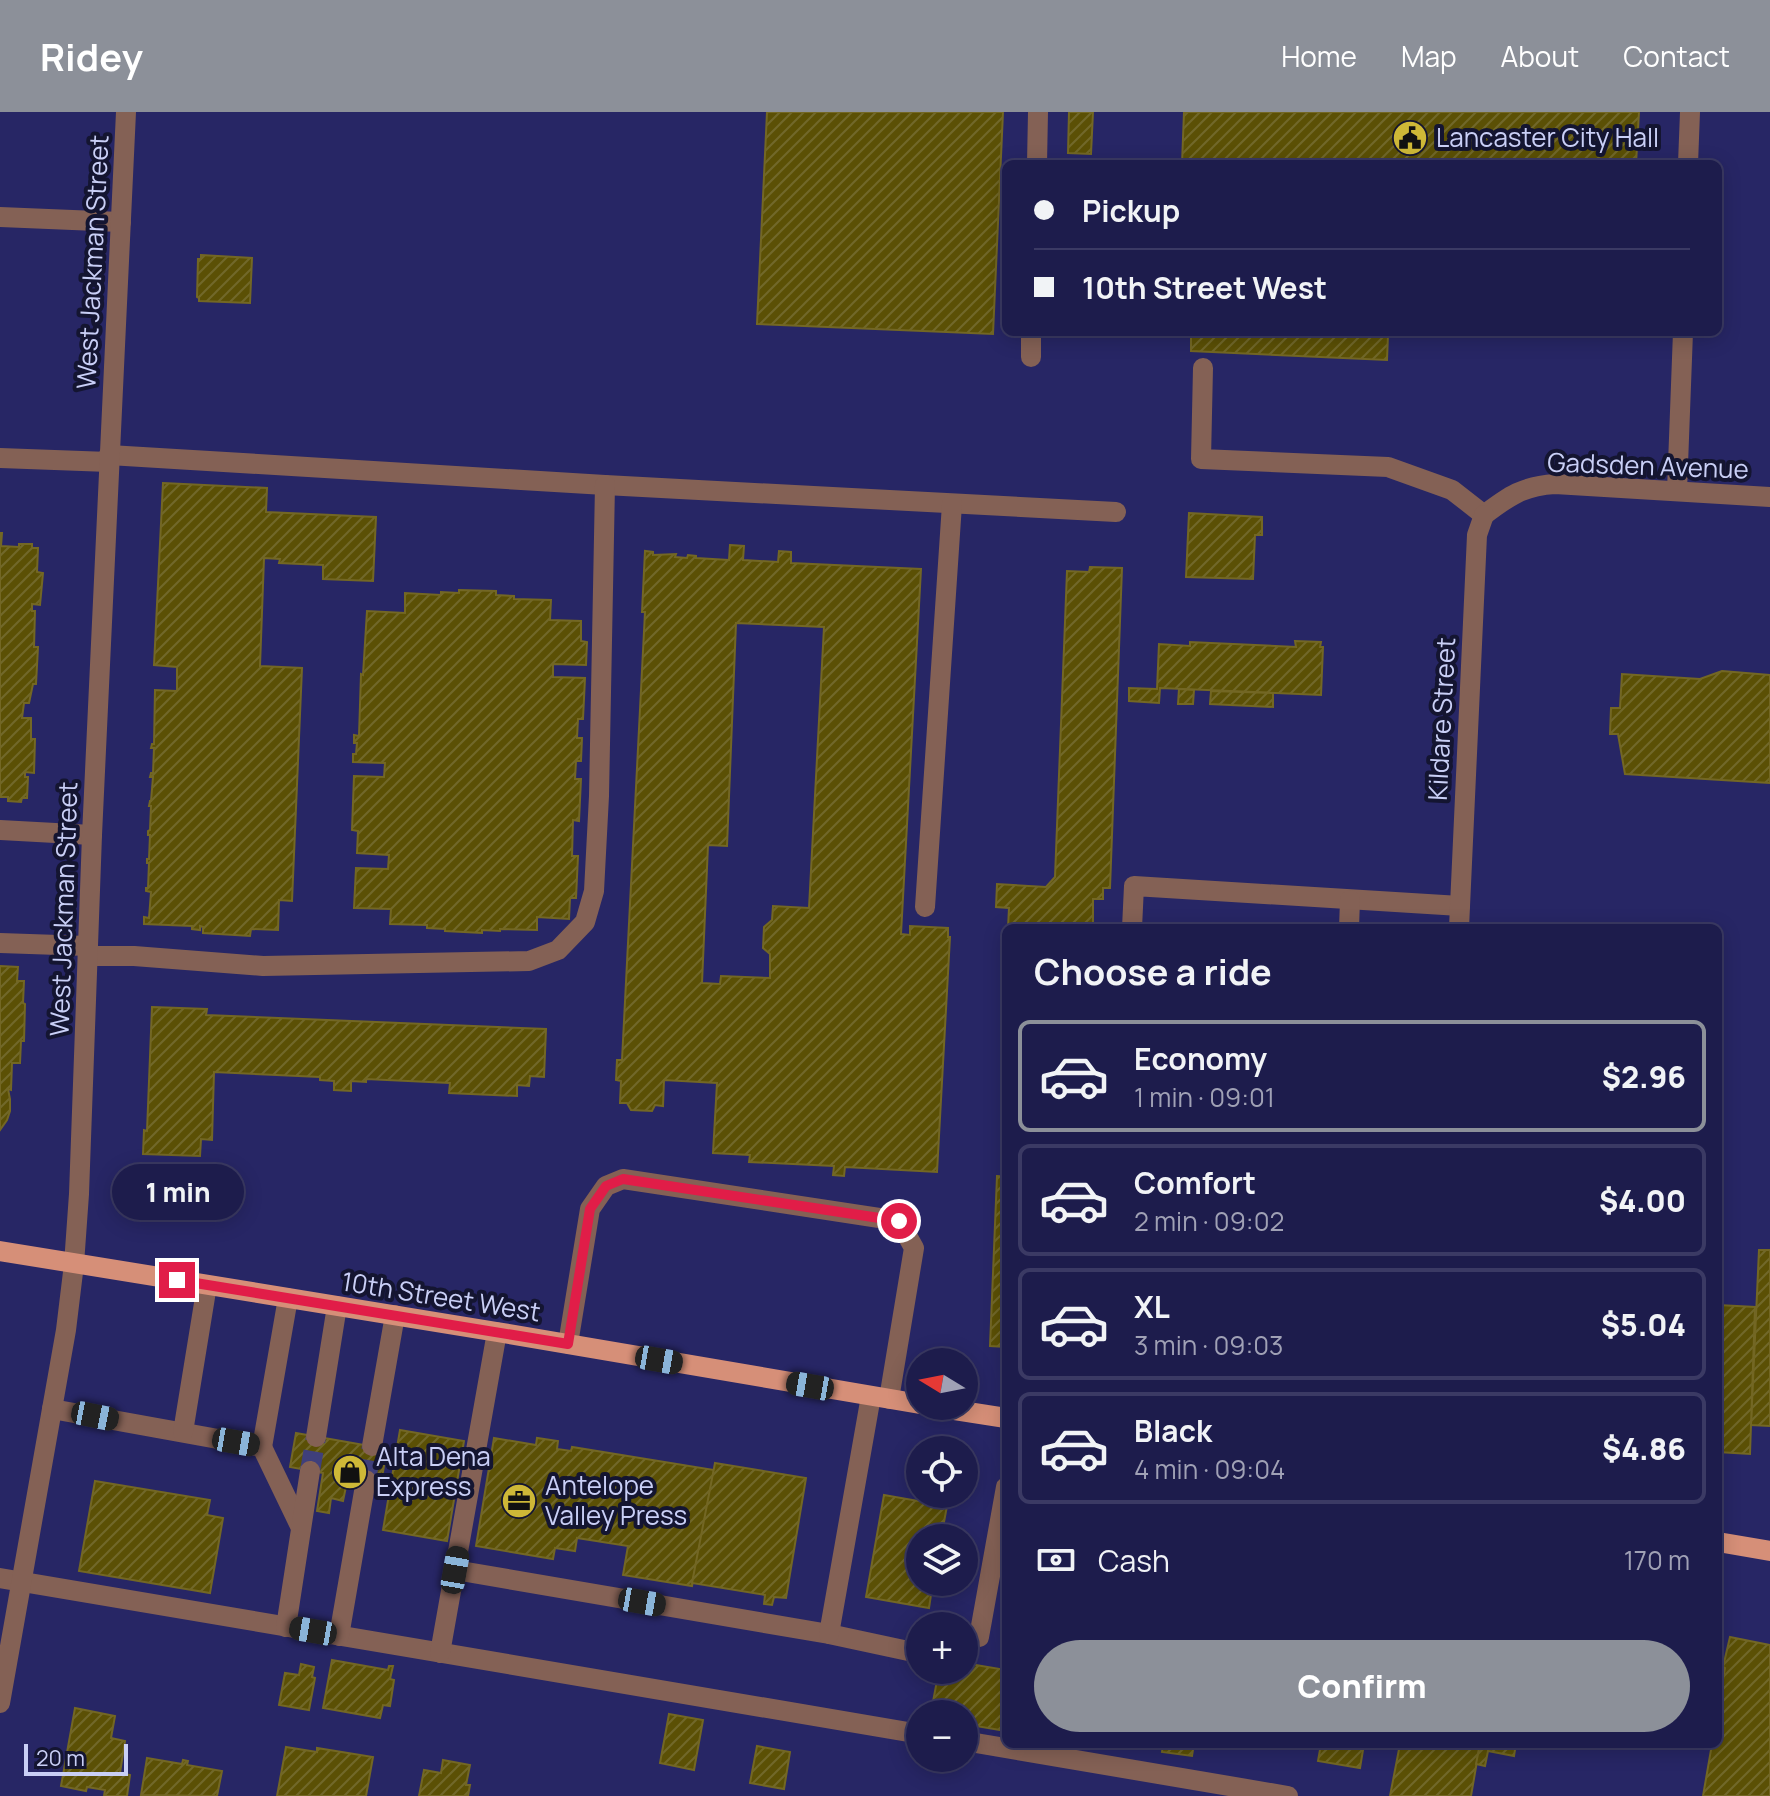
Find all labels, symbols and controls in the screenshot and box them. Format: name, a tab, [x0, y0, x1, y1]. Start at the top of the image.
text: Ridey	[40, 30, 143, 82]
text: Home	[1281, 37, 1357, 75]
text: Map	[1401, 37, 1457, 75]
text: About	[1501, 37, 1579, 75]
text: Contact	[1623, 37, 1730, 75]
public building icon: Lancaster City Hall	[1391, 119, 1429, 157]
place label: Lancaster City Hall	[1436, 119, 1659, 155]
street label: West Jackman Street	[67, 134, 117, 390]
text: Pickup	[1082, 190, 1180, 231]
text: 10th Street West	[1082, 267, 1327, 308]
street label: Gadsden Avenue	[1547, 443, 1749, 487]
street label: Kildare Street	[1419, 636, 1463, 801]
street label: West Jackman Street	[41, 781, 85, 1037]
text: Choose a ride	[1034, 947, 1272, 996]
text: Economy	[1134, 1038, 1267, 1079]
icon: car	[1038, 1040, 1110, 1112]
text: $2.96	[1602, 1056, 1686, 1097]
text: 1 min · 09:01	[1134, 1079, 1275, 1115]
text: Comfort	[1134, 1162, 1256, 1203]
callout: 1 min	[111, 1164, 243, 1220]
icon: car	[1038, 1164, 1110, 1236]
text: 1 min	[145, 1174, 211, 1210]
text: $4.00	[1599, 1180, 1686, 1221]
route start	[881, 1203, 917, 1239]
text: 2 min · 09:02	[1134, 1203, 1284, 1239]
route end	[159, 1262, 195, 1298]
street label: 10th Street West	[339, 1263, 543, 1329]
text: XL	[1134, 1286, 1170, 1327]
icon: car	[1038, 1288, 1110, 1360]
text: $5.04	[1601, 1304, 1686, 1345]
text: 3 min · 09:03	[1134, 1327, 1283, 1363]
car	[633, 1344, 685, 1376]
north arrow	[906, 1348, 978, 1420]
map controls	[906, 1348, 978, 1772]
car	[784, 1370, 836, 1402]
car	[69, 1400, 121, 1432]
text: Black	[1134, 1410, 1212, 1451]
icon: car	[1038, 1412, 1110, 1484]
car	[210, 1426, 262, 1458]
text: $4.86	[1602, 1428, 1686, 1469]
button: locate	[906, 1436, 978, 1508]
place label: Alta Dena Express	[376, 1438, 491, 1504]
text: 4 min · 09:04	[1134, 1451, 1285, 1487]
shop icon: Alta Dena Express	[331, 1453, 369, 1491]
place label: Antelope Valley Press	[545, 1467, 687, 1533]
office icon: Antelope Valley Press	[500, 1482, 538, 1520]
button: layers	[906, 1524, 978, 1596]
icon: cash	[1034, 1538, 1078, 1582]
text: Cash	[1098, 1540, 1170, 1581]
text: 170 m	[1624, 1542, 1690, 1578]
car	[439, 1544, 471, 1596]
car	[616, 1586, 668, 1618]
button: +	[906, 1612, 978, 1684]
car	[287, 1615, 339, 1647]
button: Confirm	[1034, 1640, 1690, 1732]
button: −	[906, 1700, 978, 1772]
scale bar	[24, 1740, 128, 1776]
text: 20 m	[36, 1743, 85, 1773]

